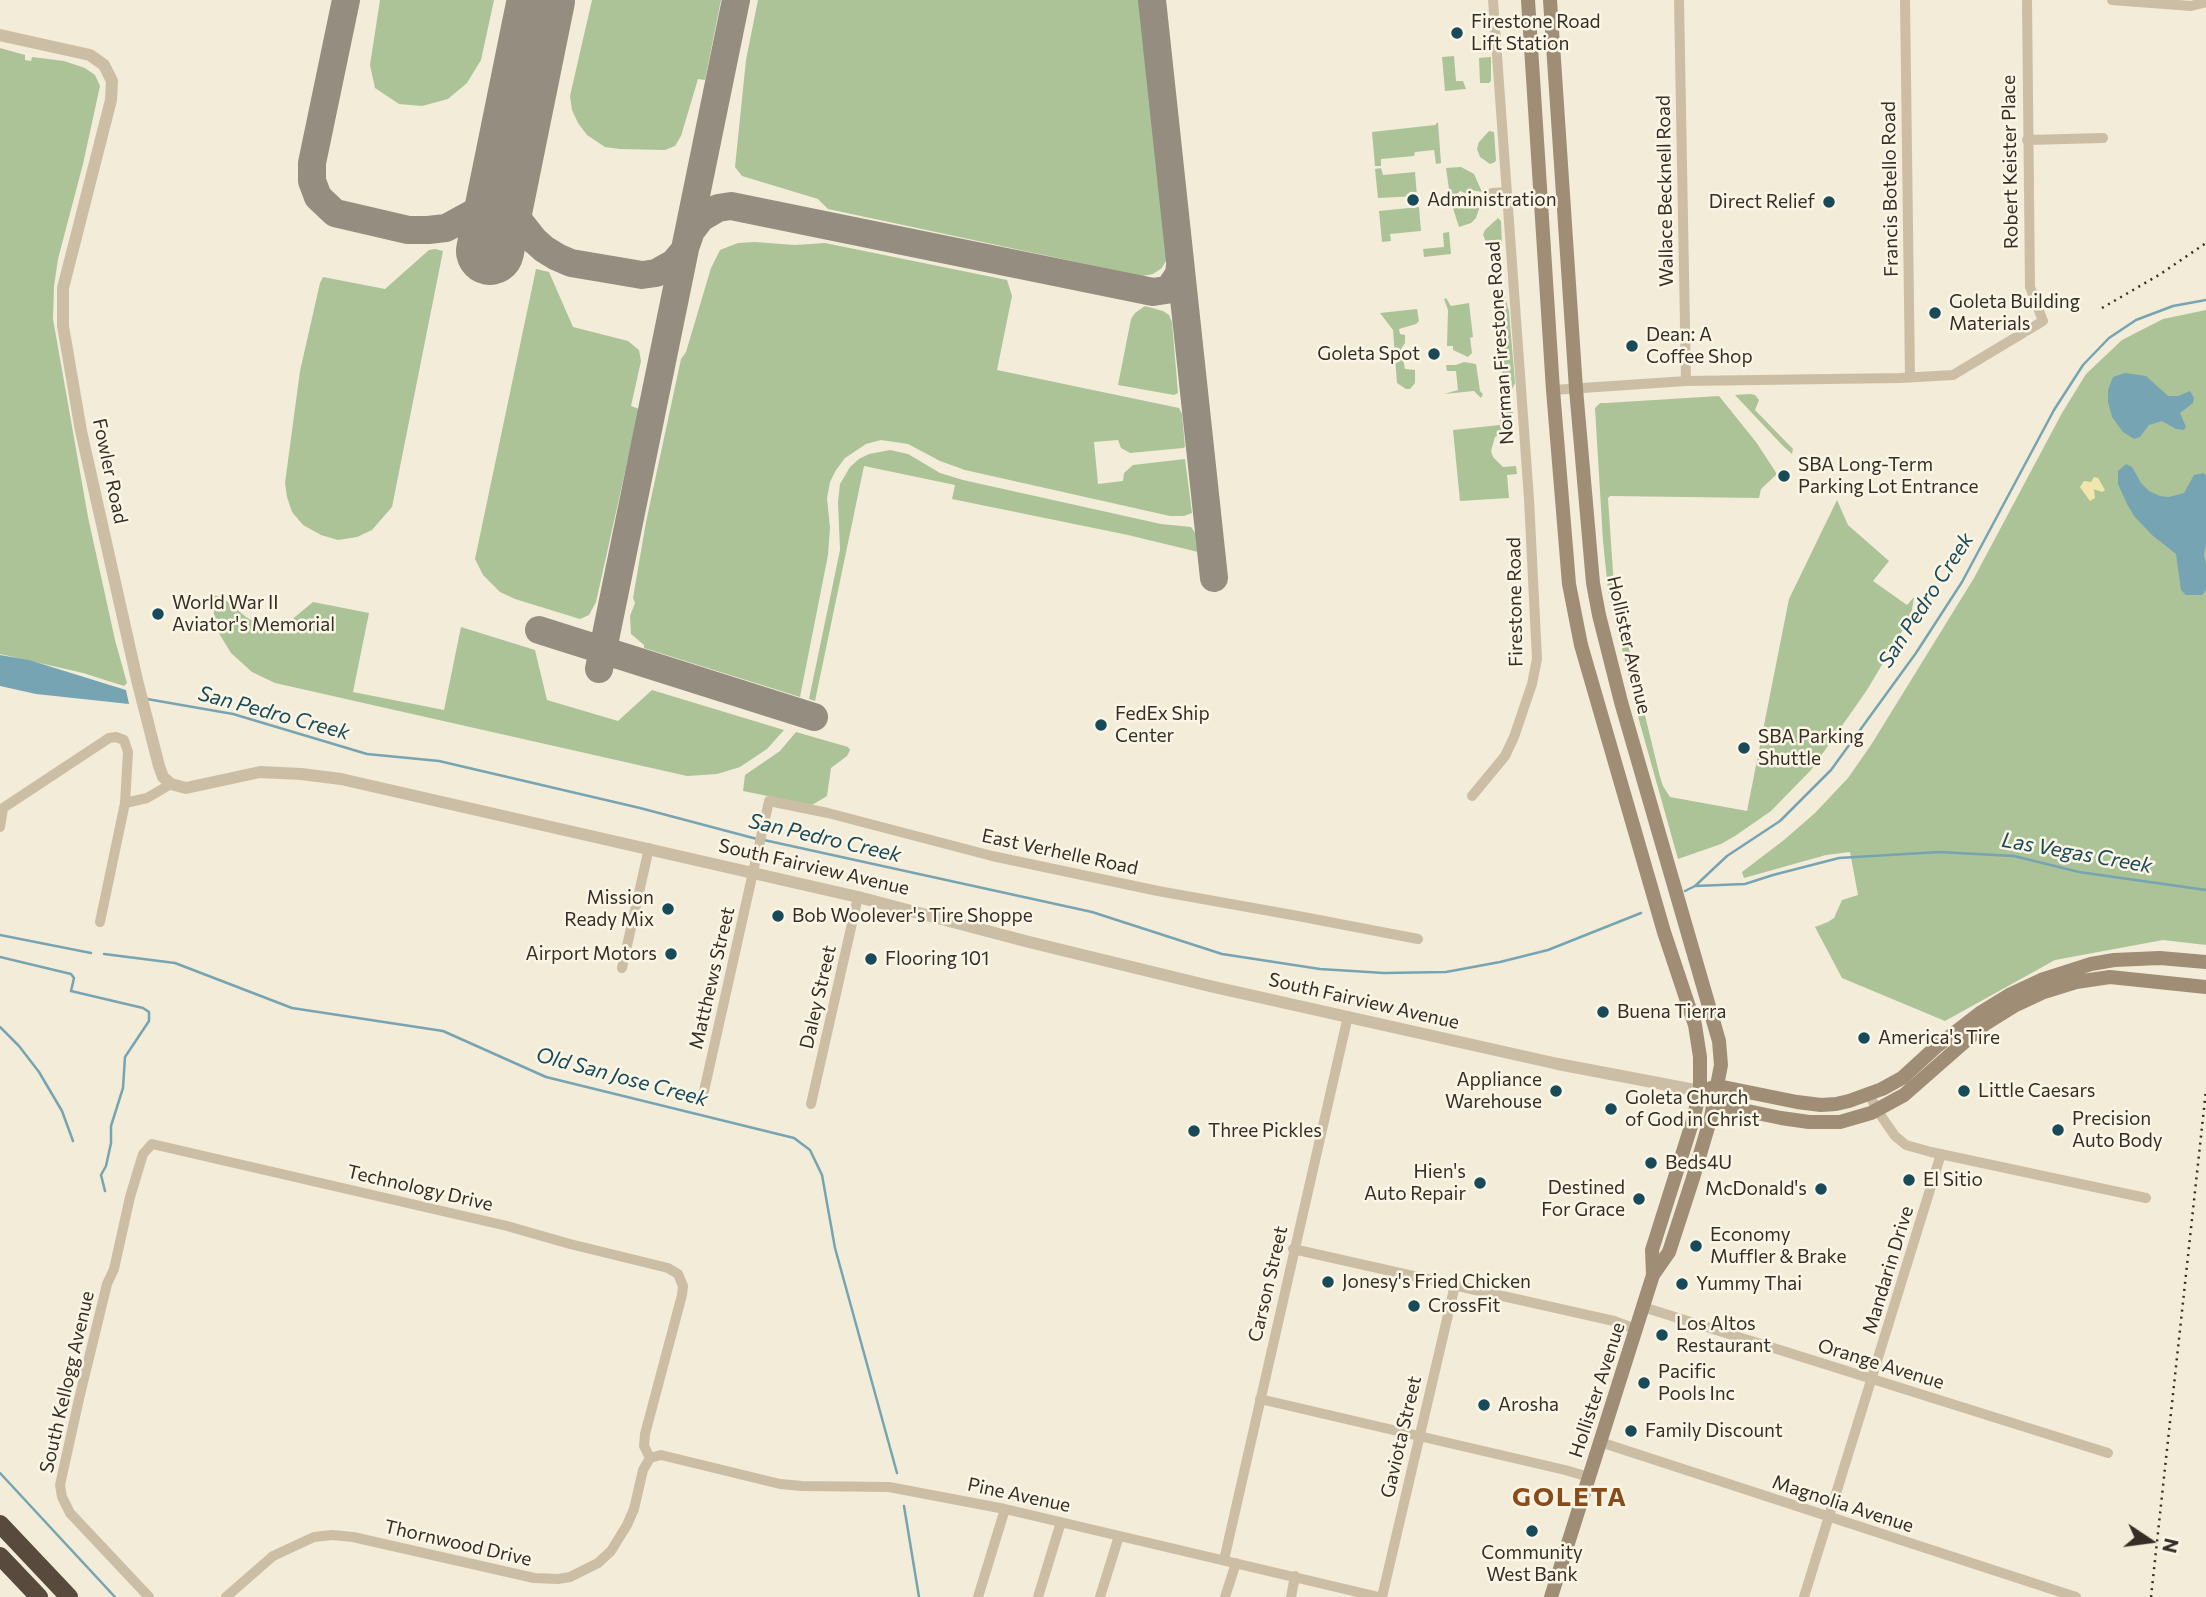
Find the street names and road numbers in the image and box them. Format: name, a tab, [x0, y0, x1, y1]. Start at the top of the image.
street label: Robert Keister Place	[1997, 75, 2023, 249]
street label: Wallace Becknell Road	[1652, 95, 1678, 287]
street label: Francis Botello Road	[1877, 101, 1903, 277]
street label: Norman Firestone Road	[1482, 241, 1518, 445]
street label: Fowler Road	[88, 416, 132, 526]
street label: Firestone Road	[1502, 537, 1528, 667]
street label: Hollister Avenue	[1602, 574, 1656, 716]
street label: East Verhelle Road	[980, 824, 1140, 880]
street label: South Fairview Avenue	[716, 834, 912, 900]
street label: Matthews Street	[685, 905, 739, 1051]
street label: Daley Street	[795, 943, 841, 1051]
street label: South Fairview Avenue	[1266, 968, 1462, 1034]
street label: Technology Drive	[345, 1160, 495, 1216]
street label: Mandarin Drive	[1858, 1203, 1918, 1337]
street label: Carson Street	[1244, 1224, 1292, 1344]
street label: South Kellogg Avenue	[35, 1289, 99, 1475]
street label: Hollister Avenue	[1564, 1319, 1630, 1461]
street label: Orange Avenue	[1815, 1334, 1947, 1394]
street label: Gaviota Street	[1376, 1374, 1426, 1500]
street label: Magnolia Avenue	[1770, 1470, 1916, 1538]
street label: Pine Avenue	[965, 1473, 1073, 1517]
street label: Thornwood Drive	[382, 1515, 534, 1571]

